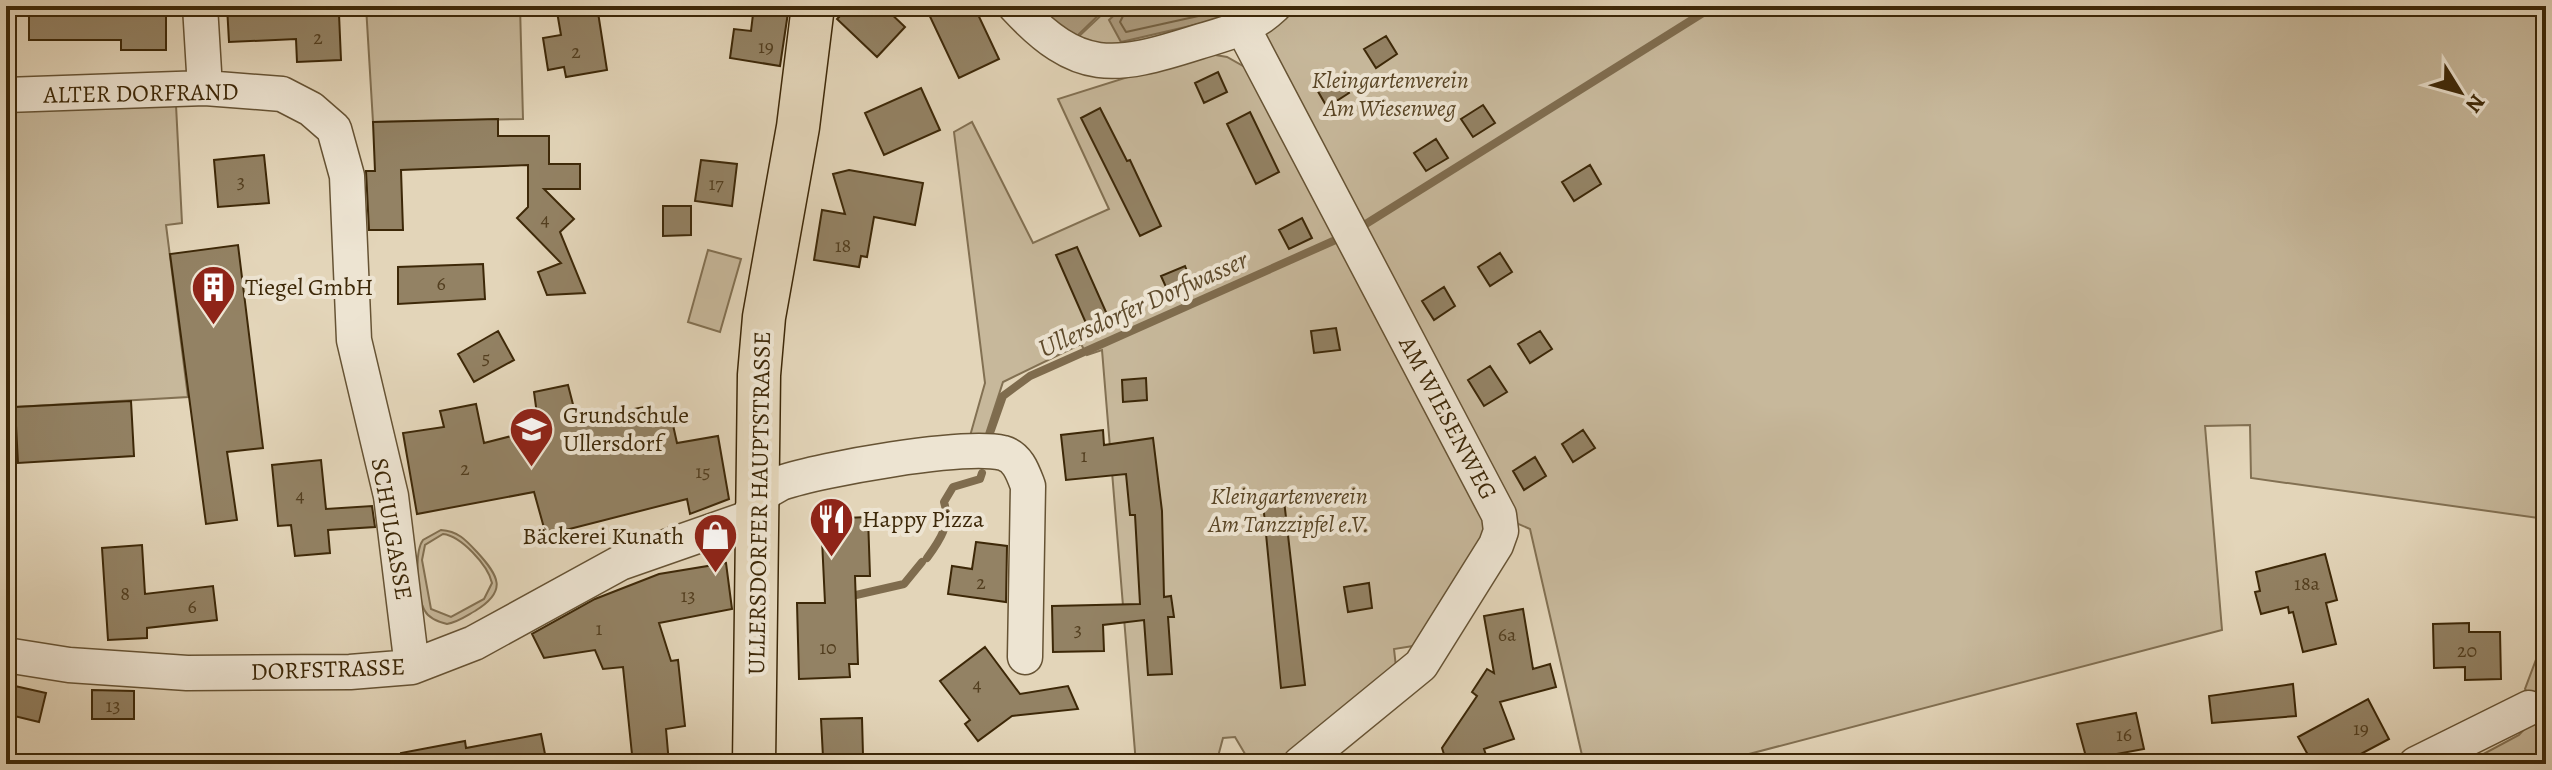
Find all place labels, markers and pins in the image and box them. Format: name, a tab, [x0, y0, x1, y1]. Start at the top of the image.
building icon: Tiegel GmbH	[190, 263, 238, 326]
place label: Tiegel GmbH	[245, 271, 373, 303]
place label: Grundschule Ullersdorf	[563, 399, 689, 459]
school or university icon: Grundschule Ullersdorf	[508, 405, 556, 468]
restaurant icon: Happy Pizza	[807, 495, 855, 558]
place label: Happy Pizza	[862, 503, 985, 535]
shop icon: Bäckerei Kunath	[691, 512, 739, 575]
place label: Bäckerei Kunath	[522, 520, 684, 552]

